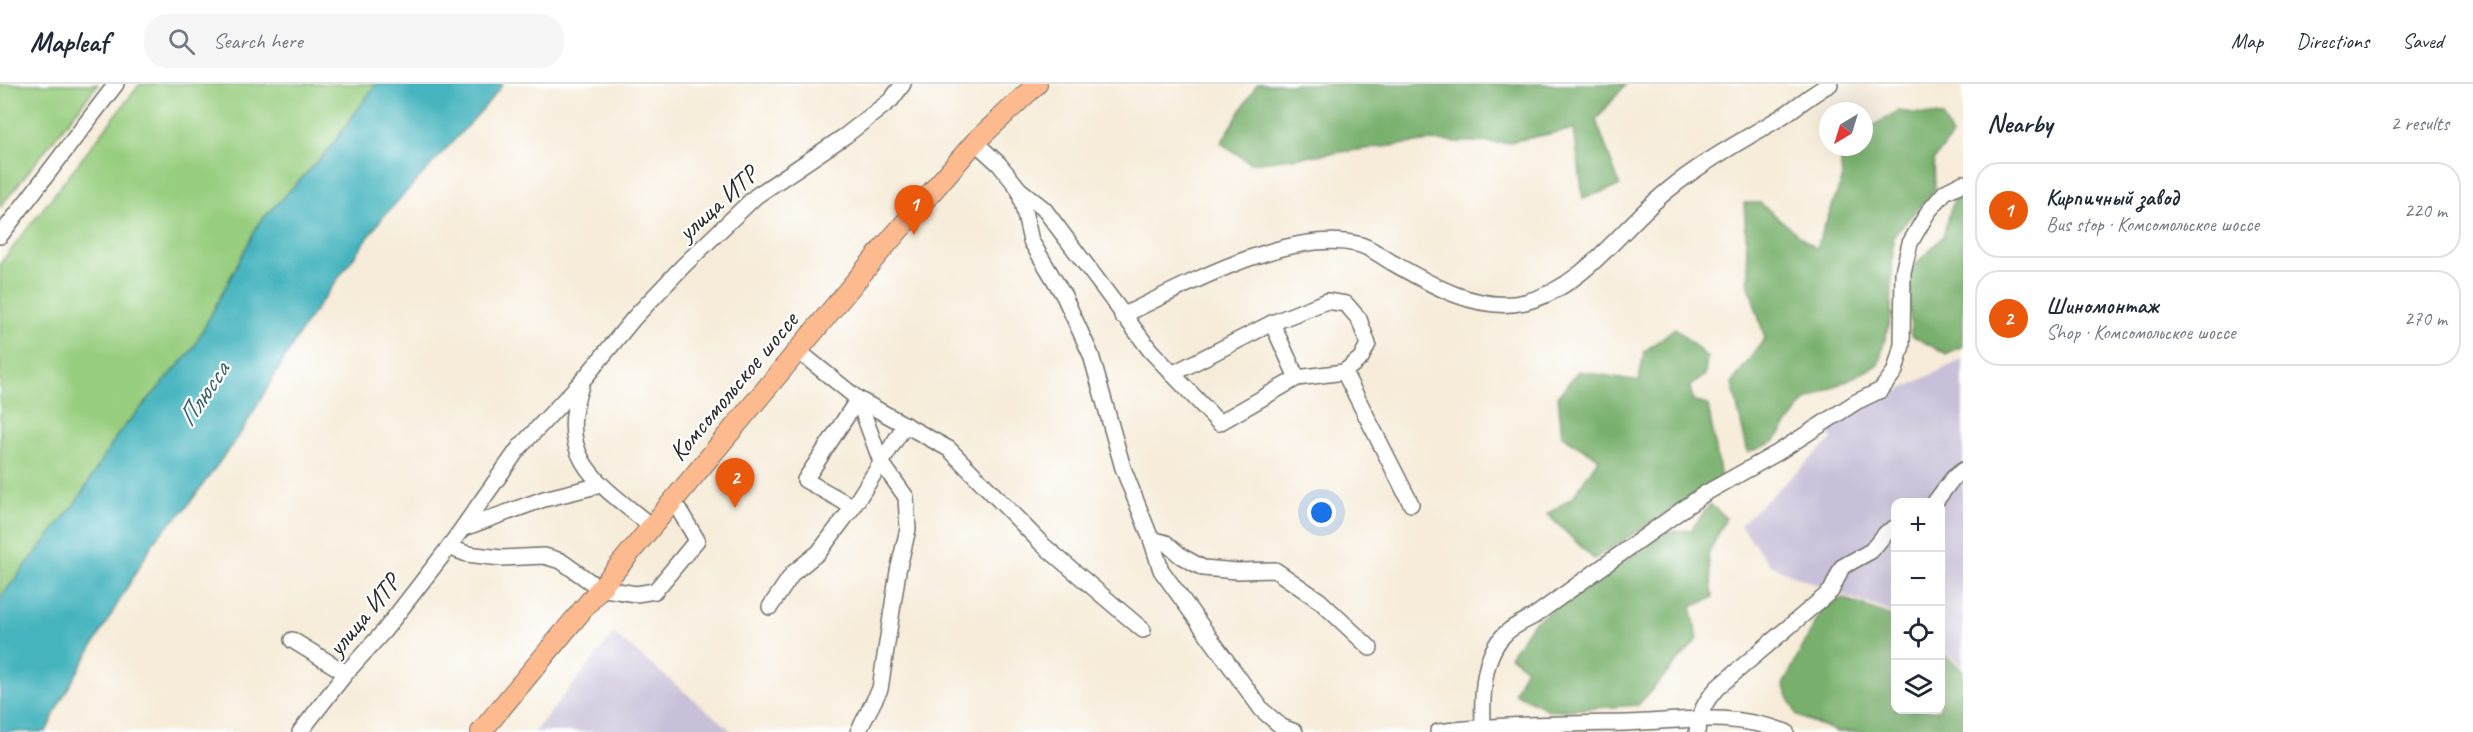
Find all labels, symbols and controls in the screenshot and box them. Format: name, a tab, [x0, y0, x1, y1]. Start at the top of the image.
search box	[144, 14, 564, 68]
text: Mapleaf	[30, 24, 108, 59]
icon: search	[165, 25, 198, 58]
text: Search here	[213, 27, 303, 55]
text: Map	[2231, 28, 2263, 54]
text: Directions	[2296, 28, 2369, 54]
text: Saved	[2402, 28, 2443, 54]
north arrow	[1819, 102, 1873, 156]
text: Nearby	[1987, 107, 2052, 140]
text: 2 results	[2390, 111, 2449, 136]
street label: улица ИТР	[669, 157, 766, 249]
text: Кирпичный завод	[2046, 184, 2179, 212]
pin: 1	[894, 186, 934, 235]
text: 1	[2004, 198, 2013, 223]
text: 220 m	[2404, 198, 2447, 223]
text: Bus stop · Комсомольское шоссе	[2046, 212, 2259, 237]
text: Шиномонтаж	[2046, 292, 2159, 320]
street label: Комсомольское шоссе	[661, 303, 807, 468]
text: 2	[2004, 306, 2013, 331]
text: 270 m	[2404, 306, 2447, 331]
text: Shop · Комсомольское шоссе	[2046, 320, 2236, 345]
water label: Плюсса	[169, 353, 238, 433]
pin: 2	[716, 458, 754, 508]
your location	[1307, 498, 1336, 527]
map controls	[1891, 498, 1945, 714]
button: +	[1891, 498, 1945, 552]
button: −	[1891, 552, 1945, 606]
street label: улица ИТР	[318, 566, 409, 665]
button: locate	[1891, 606, 1945, 660]
button: layers	[1891, 660, 1945, 714]

